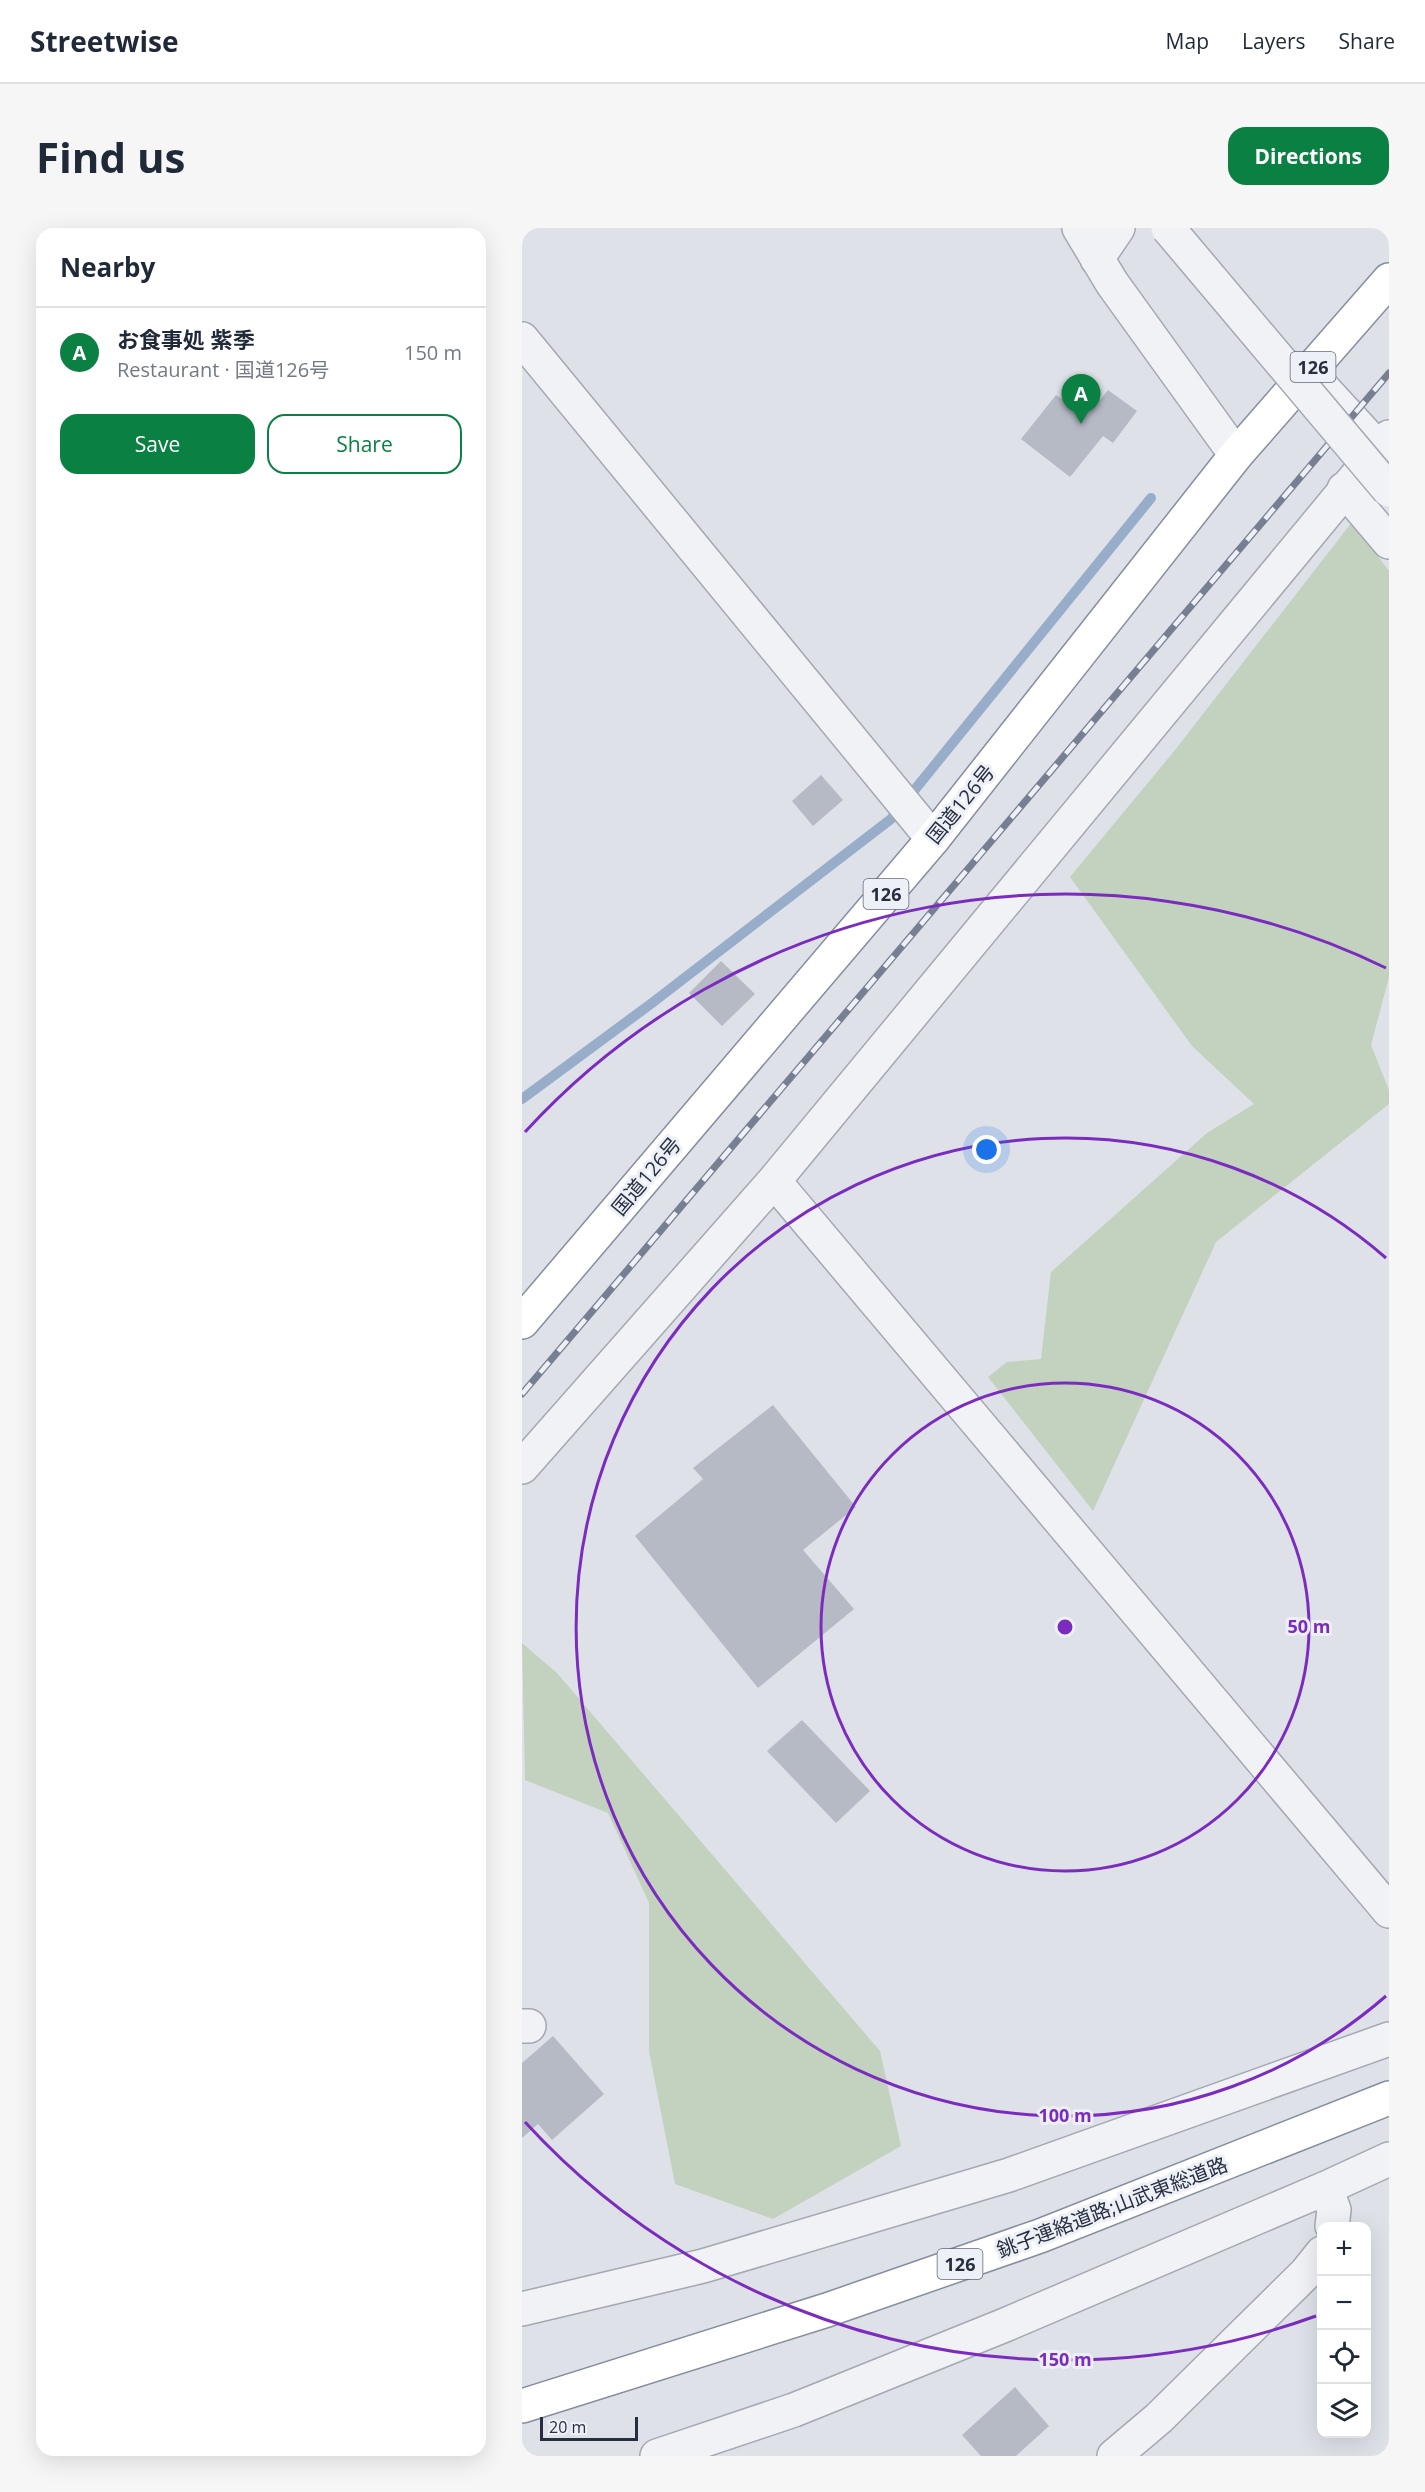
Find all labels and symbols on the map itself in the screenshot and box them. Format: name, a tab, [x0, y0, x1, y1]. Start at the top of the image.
road number: 126	[1290, 352, 1336, 382]
pin: A	[1062, 374, 1100, 424]
street label: 国道126号	[920, 759, 1000, 849]
road number: 126	[864, 879, 908, 909]
street label: 国道126号	[605, 1131, 687, 1221]
your location	[972, 1135, 1001, 1164]
text: 50 m	[1288, 1614, 1330, 1638]
centre of rings	[1055, 1617, 1075, 1637]
text: 100 m	[1038, 2103, 1092, 2127]
street label: 銚子連絡道路;山武東総道路	[993, 2150, 1231, 2264]
road number: 126	[938, 2249, 982, 2279]
text: 150 m	[1038, 2347, 1092, 2371]
scale bar	[540, 2414, 638, 2442]

